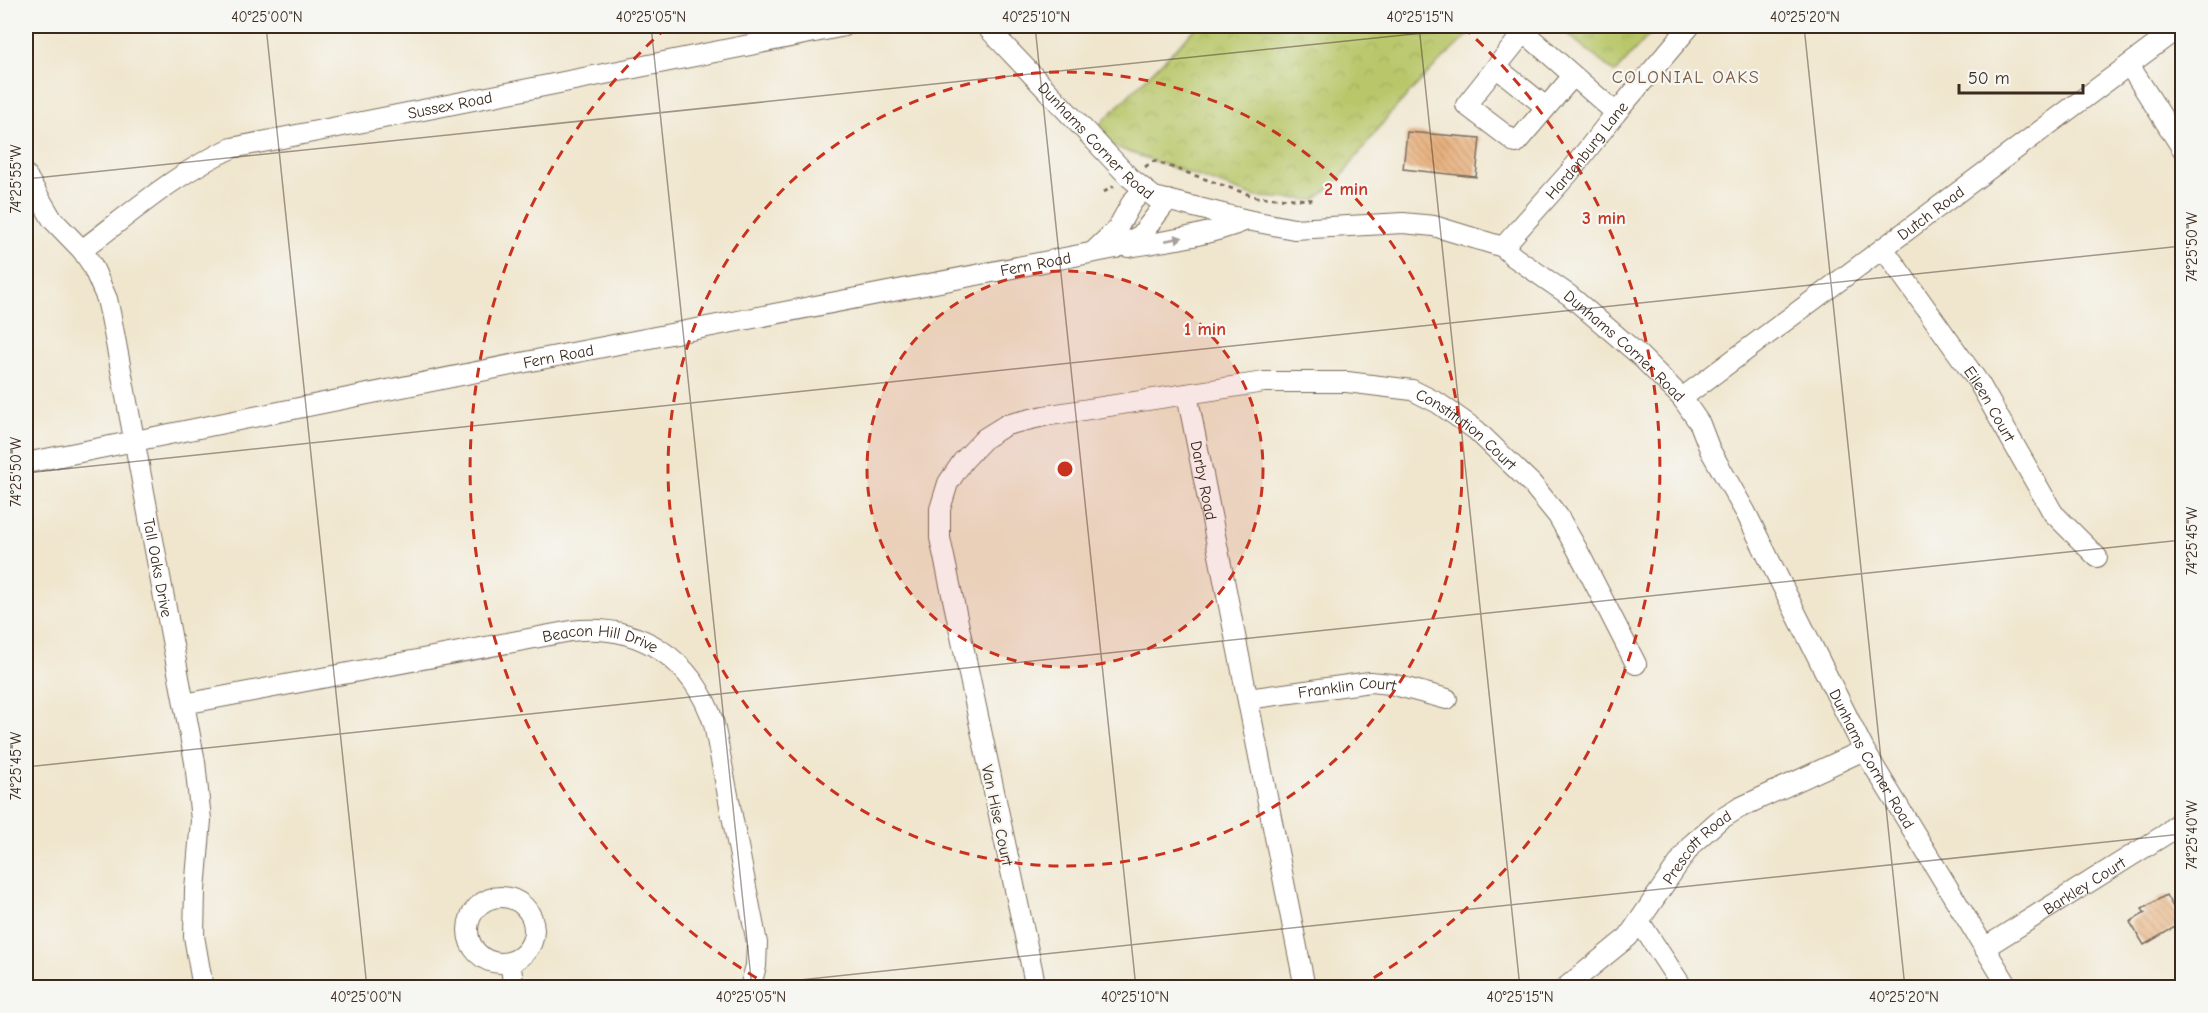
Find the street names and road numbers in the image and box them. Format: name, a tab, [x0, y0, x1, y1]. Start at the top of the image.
street label: Dunhams Corner Road	[1034, 79, 1157, 203]
street label: Sussex Road	[406, 88, 494, 123]
street label: Hardenburg Lane	[1542, 98, 1632, 203]
street label: Dutch Road	[1894, 183, 1968, 244]
street label: Fern Road	[999, 249, 1072, 280]
street label: Dunhams Corner Road	[1560, 287, 1688, 406]
street label: Fern Road	[522, 341, 595, 372]
street label: Eileen Court	[1960, 363, 2019, 445]
street label: Constitution Court	[1413, 385, 1520, 474]
street label: Darby Road	[1187, 439, 1220, 522]
street label: Tall Oaks Drive	[139, 517, 175, 619]
street label: Beacon Hill Drive	[541, 622, 661, 657]
street label: Franklin Court	[1297, 674, 1399, 702]
street label: Dunhams Corner Road	[1825, 686, 1918, 832]
street label: Van Hise Court	[978, 763, 1017, 868]
street label: Prescott Road	[1659, 807, 1735, 888]
street label: Barkley Court	[2040, 853, 2129, 919]

